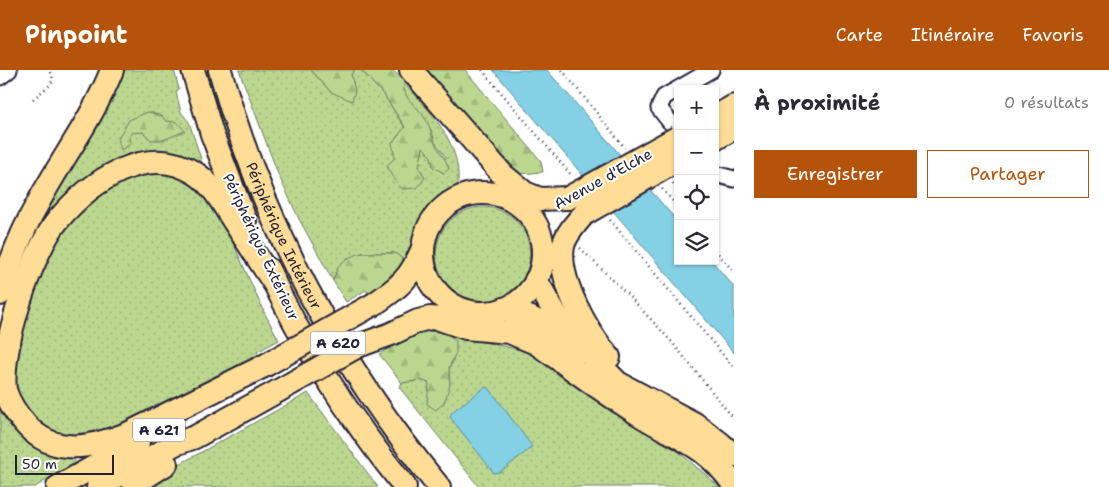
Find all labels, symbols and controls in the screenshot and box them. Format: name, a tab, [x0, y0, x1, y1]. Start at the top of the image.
text: Pinpoint	[25, 19, 127, 51]
text: Carte	[836, 23, 883, 47]
text: Itinéraire	[911, 23, 995, 47]
text: Favoris	[1023, 23, 1084, 47]
map controls	[674, 85, 719, 265]
button: +	[674, 85, 719, 130]
text: À proximité	[754, 89, 880, 117]
text: 0 résultats	[1004, 92, 1089, 113]
button: −	[674, 130, 719, 175]
street label: Avenue d'Elche	[550, 144, 656, 214]
button: Enregistrer	[754, 150, 917, 198]
button: Partager	[927, 150, 1089, 198]
street label: Périphérique Intérieur	[241, 159, 326, 313]
street label: Périphérique Extérieur	[218, 170, 304, 324]
button: locate	[674, 175, 719, 220]
button: layers	[674, 220, 719, 265]
road number: A 620	[310, 332, 366, 354]
road number: A 621	[133, 418, 185, 442]
scale bar	[15, 452, 114, 475]
text: 50 m	[22, 455, 57, 473]

